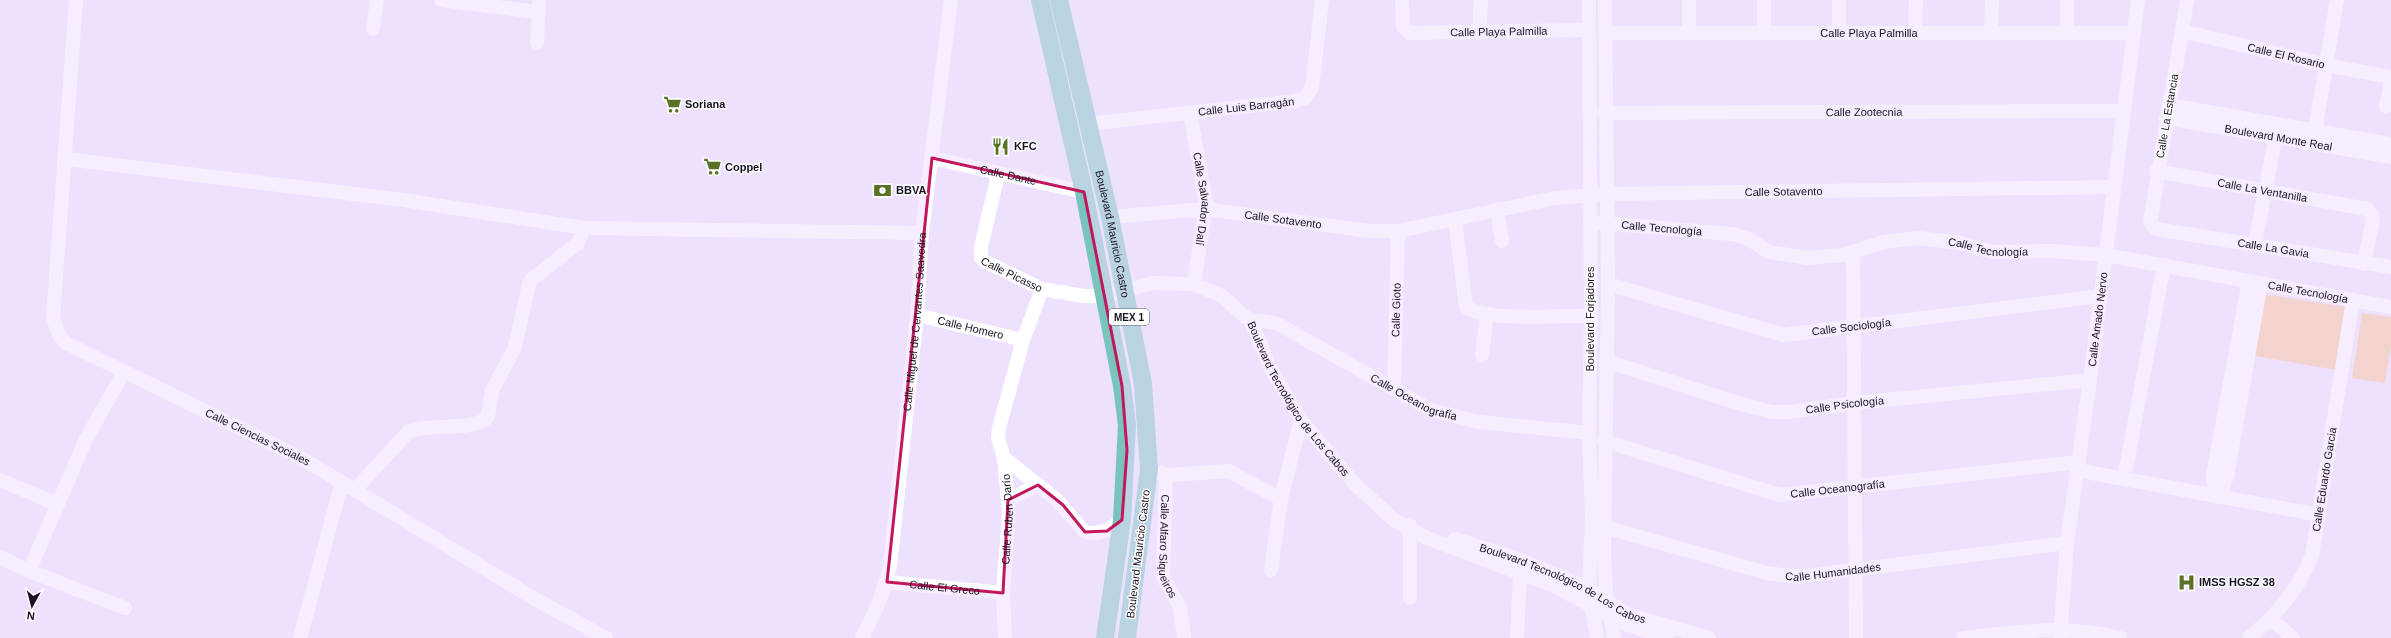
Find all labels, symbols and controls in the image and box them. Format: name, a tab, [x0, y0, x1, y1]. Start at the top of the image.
street label: Calle Playa Palmilla	[1450, 25, 1548, 38]
street label: Calle Playa Palmilla	[1820, 27, 1919, 39]
street label: Calle El Rosario	[2246, 41, 2326, 71]
street label: Calle La Estancia	[2154, 72, 2180, 159]
supermarket icon: Soriana	[662, 94, 682, 114]
street label: Calle Luis Barragán	[1197, 95, 1295, 118]
place label: Soriana	[685, 98, 726, 110]
street label: Calle Zootecnia	[1826, 106, 1903, 118]
street label: Boulevard Monte Real	[2224, 122, 2333, 153]
restaurant icon: KFC	[991, 136, 1011, 156]
place label: KFC	[1014, 140, 1037, 152]
street label: Calle Salvador Dalí	[1191, 151, 1212, 246]
supermarket icon: Coppel	[702, 157, 722, 177]
place label: Coppel	[725, 161, 762, 173]
street label: Calle Dante	[979, 163, 1038, 187]
street label: Boulevard Mauricio Castro	[1093, 169, 1132, 299]
street label: Calle La Ventanilla	[2216, 176, 2309, 204]
bank icon: BBVA	[873, 180, 893, 200]
place label: BBVA	[896, 184, 926, 196]
street label: Calle Sotavento	[1745, 185, 1823, 198]
street label: Calle Sotavento	[1244, 208, 1322, 231]
street label: Calle Tecnología	[1621, 219, 1704, 238]
street label: Calle Miguel de Cervantes Saavedra	[901, 231, 928, 412]
street label: Calle Tecnología	[1947, 236, 2029, 258]
street label: Calle La Gavia	[2237, 236, 2311, 260]
street label: Calle Picasso	[979, 254, 1044, 294]
street label: Boulevard Forjadores	[1584, 266, 1596, 372]
street label: Calle Amado Nervo	[2086, 272, 2110, 367]
street label: Calle Tecnología	[2267, 279, 2350, 305]
street label: Calle Gioto	[1389, 283, 1403, 337]
road number: MEX 1	[1109, 309, 1149, 325]
street label: Calle Homero	[936, 314, 1005, 341]
street label: Calle Sociología	[1811, 316, 1892, 338]
street label: Boulevard Tecnológico de Los Cabos	[1245, 320, 1352, 479]
street label: Calle Oceanografía	[1369, 371, 1459, 422]
street label: Calle Psicología	[1805, 394, 1885, 416]
street label: Calle Ciencias Sociales	[203, 406, 313, 468]
street label: Calle Eduardo Garcia	[2310, 426, 2339, 532]
street label: Calle Ruben Darío	[999, 474, 1015, 565]
street label: Calle Oceanografía	[1790, 477, 1886, 500]
street label: Boulevard Mauricio Castro	[1124, 489, 1152, 619]
street label: Calle Alfaro Siqueiros	[1157, 494, 1180, 600]
street label: Boulevard Tecnológico de Los Cabos	[1478, 541, 1648, 625]
street label: Calle Humanidades	[1785, 560, 1882, 583]
hospital icon: IMSS HGSZ 38	[2176, 572, 2196, 592]
place label: IMSS HGSZ 38	[2199, 576, 2275, 588]
street label: Calle El Greco	[909, 578, 981, 597]
north arrow	[12, 586, 52, 626]
text: N	[26, 609, 35, 622]

